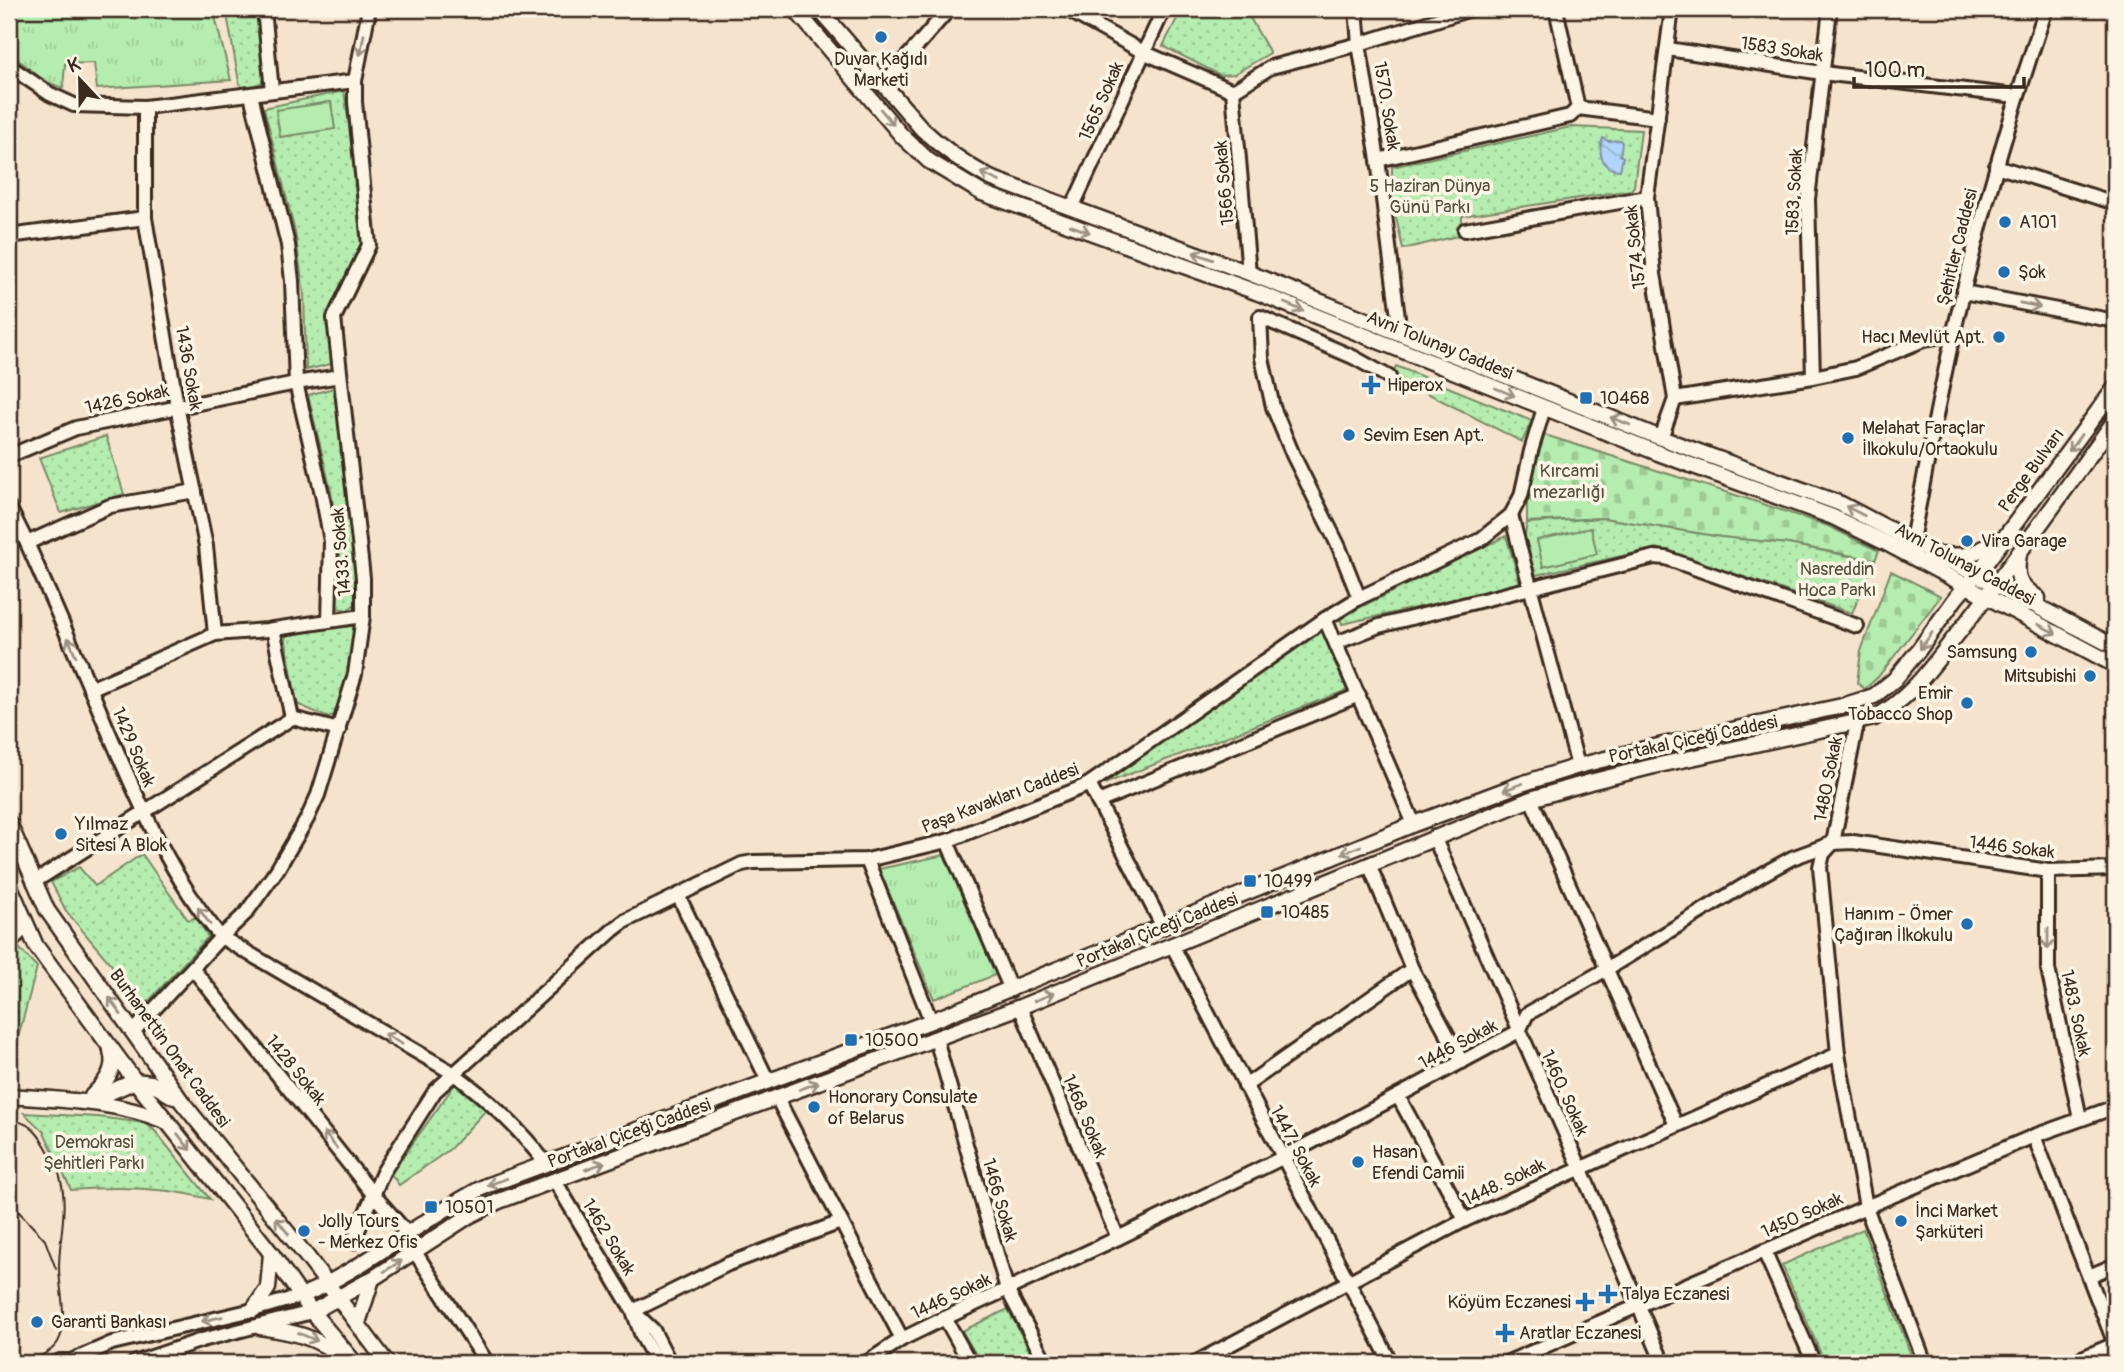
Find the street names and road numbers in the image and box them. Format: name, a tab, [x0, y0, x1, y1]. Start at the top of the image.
street label: 1583 Sokak	[1739, 32, 1825, 67]
street label: 1565 Sokak	[1074, 57, 1129, 144]
street label: 1570. Sokak	[1368, 60, 1405, 153]
street label: 1566 Sokak	[1209, 139, 1240, 226]
street label: 1583. Sokak	[1781, 147, 1808, 236]
street label: Şehitler Caddesi	[1932, 186, 1983, 308]
street label: 1574 Sokak	[1620, 203, 1651, 290]
street label: Avni Tolunay Caddesi	[1363, 306, 1516, 385]
street label: 1436 Sokak	[170, 324, 207, 413]
street label: 1426 Sokak	[83, 379, 172, 420]
street label: Perge Bulvarı	[1993, 424, 2070, 517]
street label: 1433. Sokak	[326, 506, 357, 597]
street label: Avni Tolunay Caddesi	[1891, 518, 2039, 611]
street label: 1429 Sokak	[106, 704, 161, 791]
street label: Portakal Çiceği Caddesi	[1607, 710, 1780, 769]
street label: 1480 Sokak	[1809, 734, 1848, 824]
street label: Paşa Kavakları Caddesi	[918, 758, 1082, 839]
street label: 1446 Sokak	[1968, 831, 2056, 864]
street label: Portakal Çiceği Caddesi	[1073, 888, 1241, 973]
street label: Burhanettin Onat Caddesi	[104, 964, 235, 1132]
street label: 1483. Sokak	[2055, 968, 2096, 1059]
street label: 1446 Sokak	[1415, 1014, 1502, 1075]
street label: 1428 Sokak	[260, 1030, 331, 1111]
street label: 1460. Sokak	[1535, 1047, 1594, 1140]
street label: 1468. Sokak	[1057, 1071, 1113, 1162]
street label: Portakal Çiceği Caddesi	[544, 1093, 714, 1174]
street label: 1447. Sokak	[1265, 1102, 1327, 1191]
street label: 1448. Sokak	[1459, 1153, 1550, 1212]
street label: 1466 Sokak	[977, 1156, 1023, 1245]
street label: 1450 Sokak	[1758, 1187, 1847, 1244]
street label: 1462 Sokak	[577, 1195, 641, 1280]
street label: 1446 Sokak	[907, 1268, 995, 1325]

